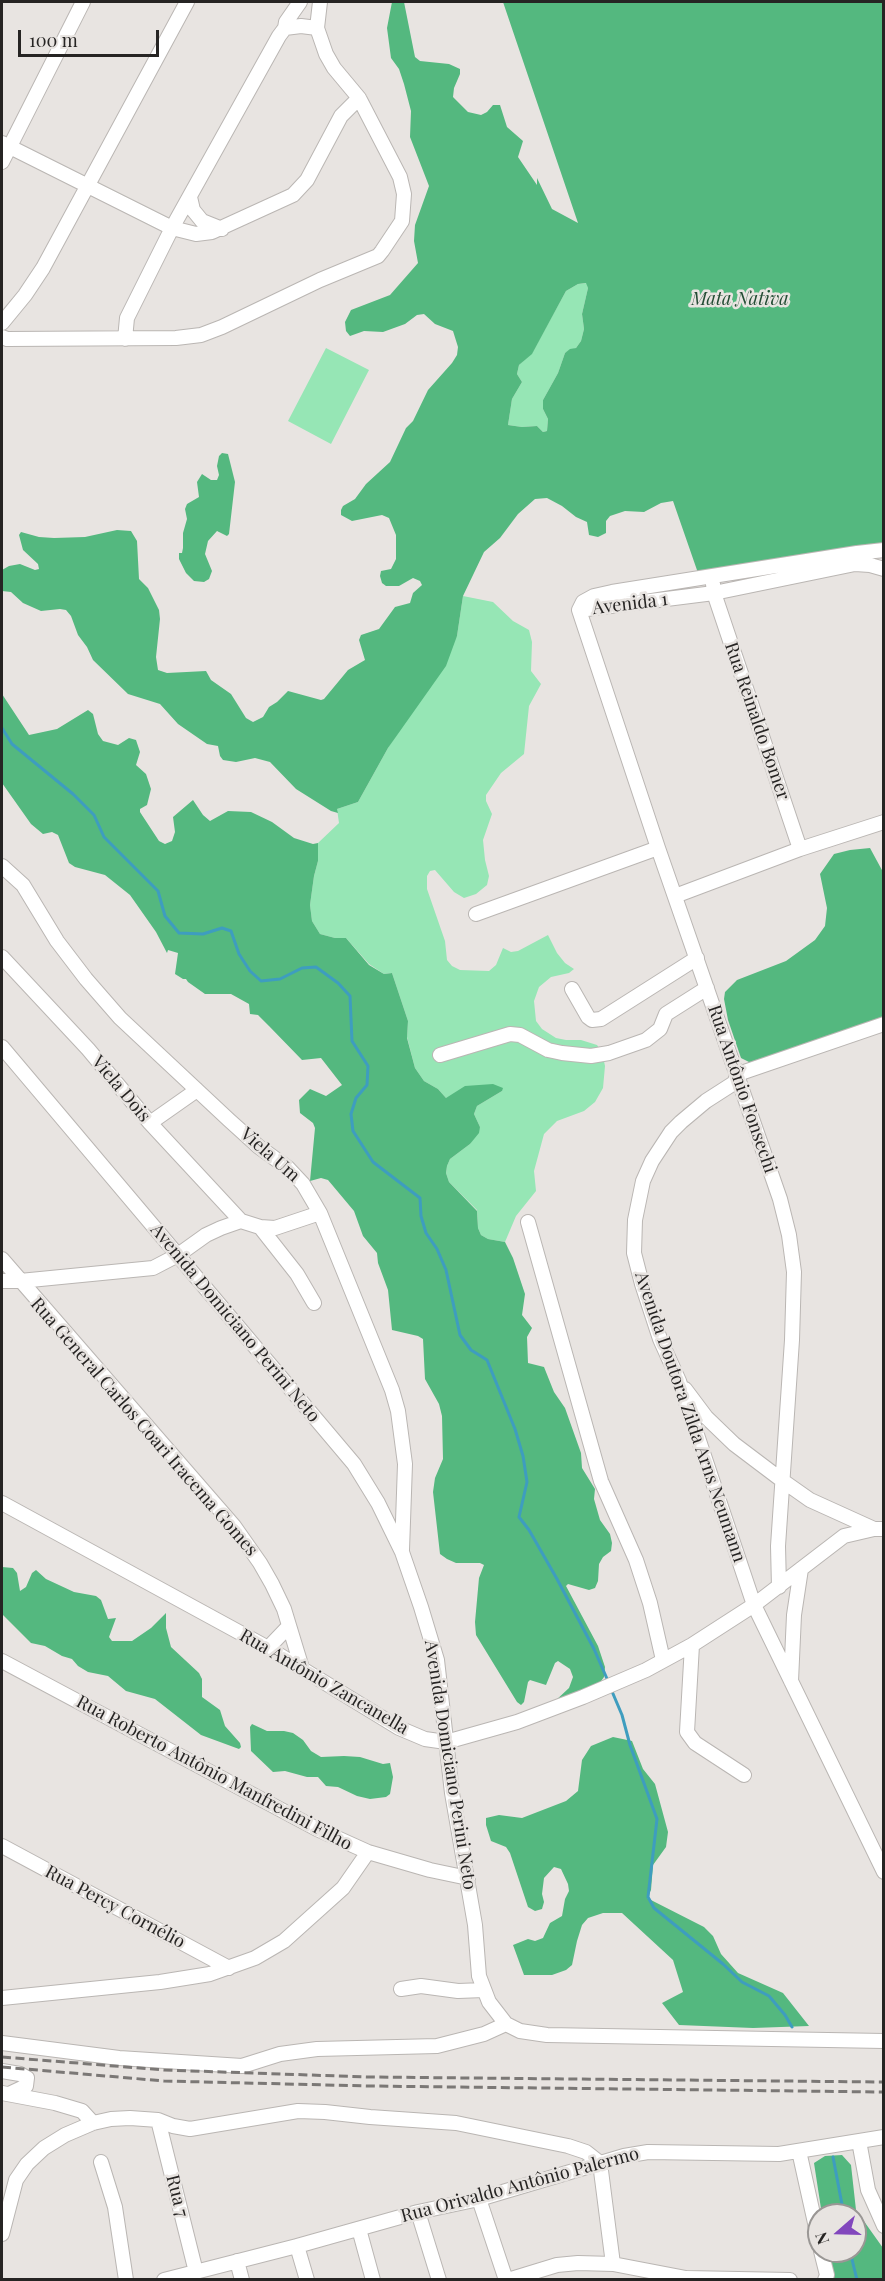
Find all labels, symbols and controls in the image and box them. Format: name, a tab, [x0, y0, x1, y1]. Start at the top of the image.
scale bar	[21, 18, 162, 56]
text: 100 m	[29, 28, 78, 52]
park label: Mata Nativa	[691, 288, 789, 310]
street label: Avenida 1	[591, 589, 669, 619]
street label: Rua Reinaldo Bomer	[720, 639, 794, 803]
street label: Rua Antônio Fonsechi	[703, 1002, 781, 1176]
street label: Viela Dois	[87, 1051, 155, 1127]
street label: Viela Um	[236, 1123, 304, 1187]
street label: Avenida Domiciano Perini Neto	[146, 1219, 324, 1427]
street label: Avenida Doutora Zilda Arns Neumann	[630, 1269, 750, 1565]
street label: Rua General Carlos Coari Iracema Gomes	[26, 1293, 262, 1561]
street label: Rua Antônio Zancanella	[236, 1625, 412, 1739]
street label: Avenida Domiciano Perini Neto	[420, 1639, 480, 1891]
street label: Rua Roberto Antônio Manfredini Filho	[72, 1691, 356, 1855]
street label: Rua Percy Cornélio	[41, 1861, 189, 1953]
street label: Rua Orivaldo Antônio Palermo	[399, 2143, 641, 2227]
street label: Rua 7	[161, 2173, 193, 2219]
north arrow	[807, 2203, 867, 2263]
text: N	[810, 2230, 833, 2248]

